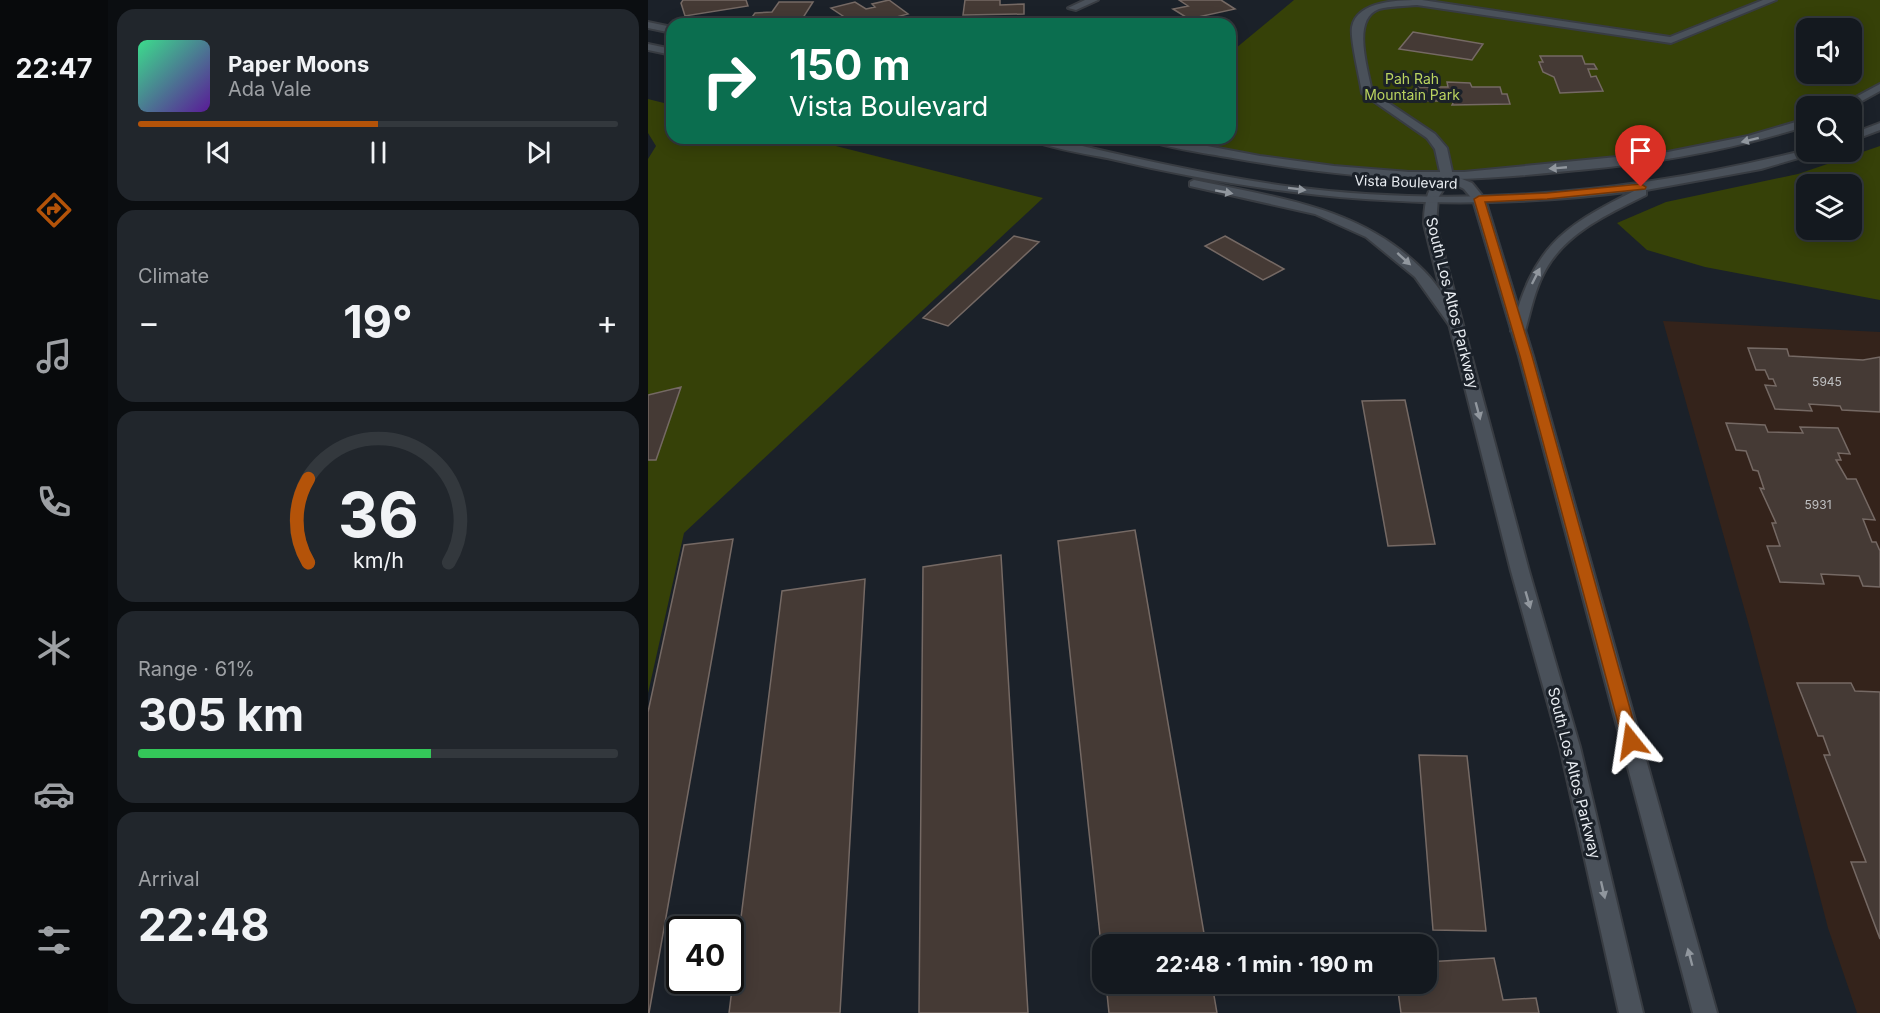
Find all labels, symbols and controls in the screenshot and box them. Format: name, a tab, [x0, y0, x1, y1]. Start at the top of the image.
map controls	[1796, 18, 1862, 240]
button: sound	[1796, 18, 1862, 84]
text: 150 m	[789, 39, 911, 90]
icon: right	[690, 42, 768, 120]
text: Paper Moons	[228, 51, 369, 77]
text: 22:47	[16, 52, 93, 85]
park label: Pah Rah Mountain Park	[1364, 70, 1460, 103]
text: Ada Vale	[228, 77, 311, 101]
text: Vista Boulevard	[789, 90, 988, 123]
button: search	[1796, 96, 1862, 162]
pin	[1615, 125, 1666, 187]
icon: arrive	[1624, 134, 1657, 167]
icon: previous	[202, 136, 235, 169]
icon: pause	[362, 136, 395, 169]
icon: next	[522, 136, 555, 169]
one-way arrow	[1741, 136, 1760, 146]
one-way arrow	[1548, 163, 1567, 173]
street label: Vista Boulevard	[1354, 171, 1458, 192]
button: layers	[1796, 174, 1862, 240]
one-way arrow	[1288, 185, 1307, 194]
one-way arrow	[1215, 188, 1234, 197]
icon: directions	[33, 189, 75, 231]
street label: South Los Altos Parkway	[1422, 215, 1483, 391]
one-way arrow	[1396, 252, 1411, 265]
text: Climate	[138, 264, 209, 288]
one-way arrow	[1531, 267, 1541, 284]
text: 19°	[343, 294, 413, 349]
text: −	[138, 302, 160, 342]
text: +	[596, 302, 618, 342]
icon: music	[33, 335, 75, 377]
house number: 5945	[1812, 374, 1842, 389]
one-way arrow	[1474, 402, 1484, 420]
text: 36	[338, 478, 418, 553]
icon: phone	[33, 481, 75, 523]
house number: 5931	[1804, 497, 1832, 512]
text: km/h	[353, 548, 403, 574]
one-way arrow	[1524, 591, 1534, 609]
icon: climate	[33, 627, 75, 669]
text: Range · 61%	[138, 657, 255, 681]
street label: South Los Altos Parkway	[1544, 685, 1605, 861]
text: 305 km	[138, 687, 304, 742]
position arrow	[1599, 709, 1663, 773]
icon: car	[33, 773, 75, 815]
text: Arrival	[138, 867, 200, 891]
one-way arrow	[1599, 881, 1608, 900]
text: 22:48	[138, 897, 269, 952]
speed limit sign: 40	[666, 916, 744, 994]
icon: filters	[33, 919, 75, 961]
one-way arrow	[1684, 947, 1694, 966]
text: 22:48 · 1 min · 190 m	[1155, 951, 1374, 977]

